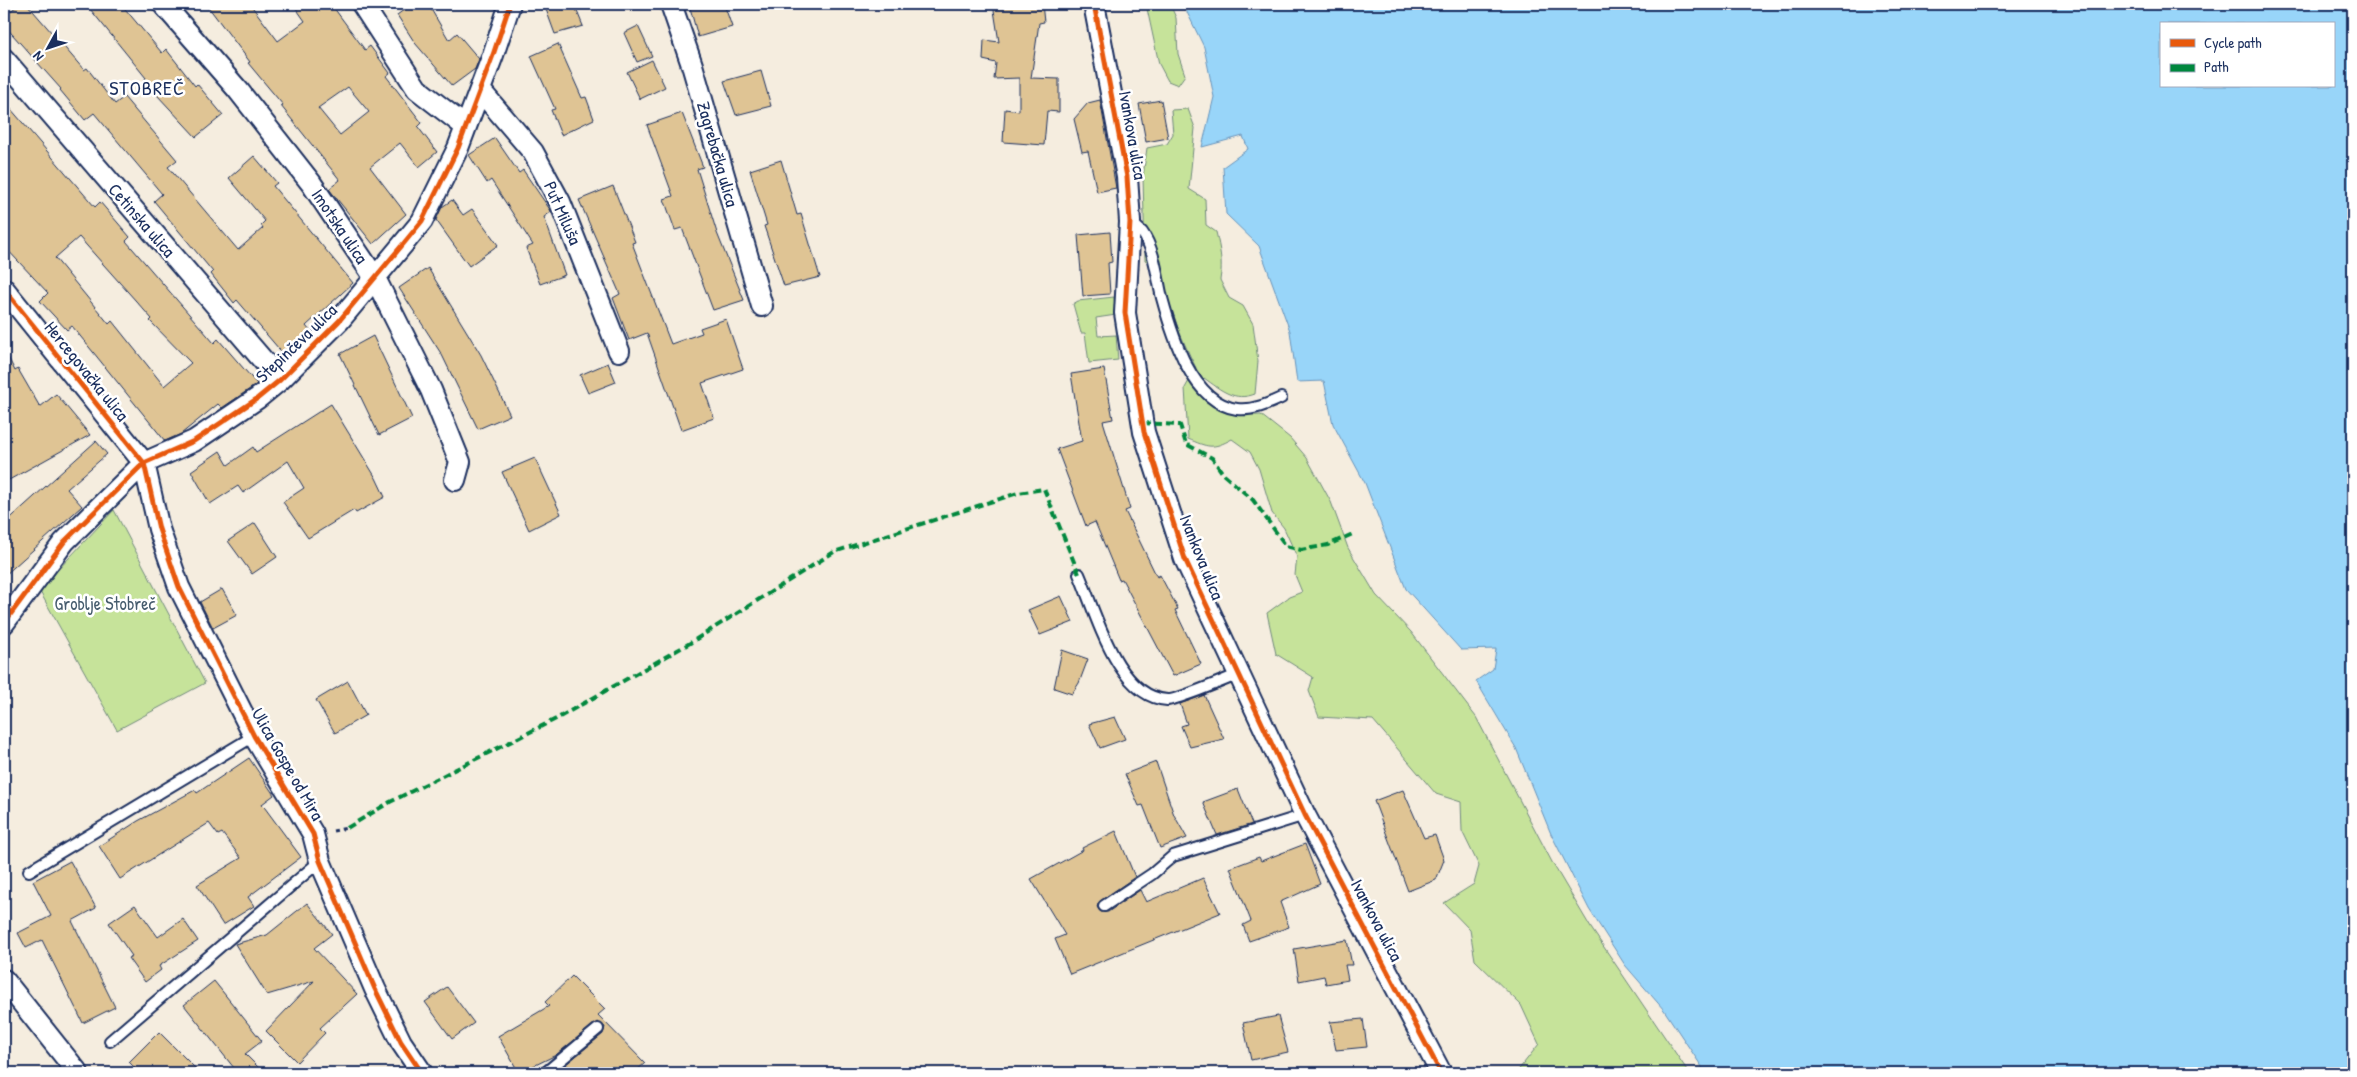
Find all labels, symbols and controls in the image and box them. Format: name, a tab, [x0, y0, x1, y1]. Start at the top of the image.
north arrow	[22, 22, 72, 72]
legend	[2160, 22, 2334, 88]
text: Cycle path	[2204, 32, 2262, 53]
text: N	[28, 47, 47, 66]
text: Path	[2204, 56, 2229, 77]
district label: STOBREČ	[109, 74, 185, 101]
street label: Ivankova ulica	[1113, 89, 1153, 181]
street label: Zagrebačka ulica	[691, 98, 745, 210]
street label: Cetinska ulica	[103, 177, 181, 263]
street label: Put Miluša	[538, 177, 588, 249]
street label: Imotska ulica	[306, 184, 374, 268]
street label: Stepinčeva ulica	[250, 298, 342, 388]
street label: Hercegovačka ulica	[39, 316, 135, 426]
street label: Ivankova ulica	[1174, 511, 1230, 603]
park label: Groblje Stobreč	[55, 591, 155, 616]
street label: Ulica Gospe od Mira	[246, 703, 330, 825]
street label: Ivankova ulica	[1345, 874, 1409, 966]

